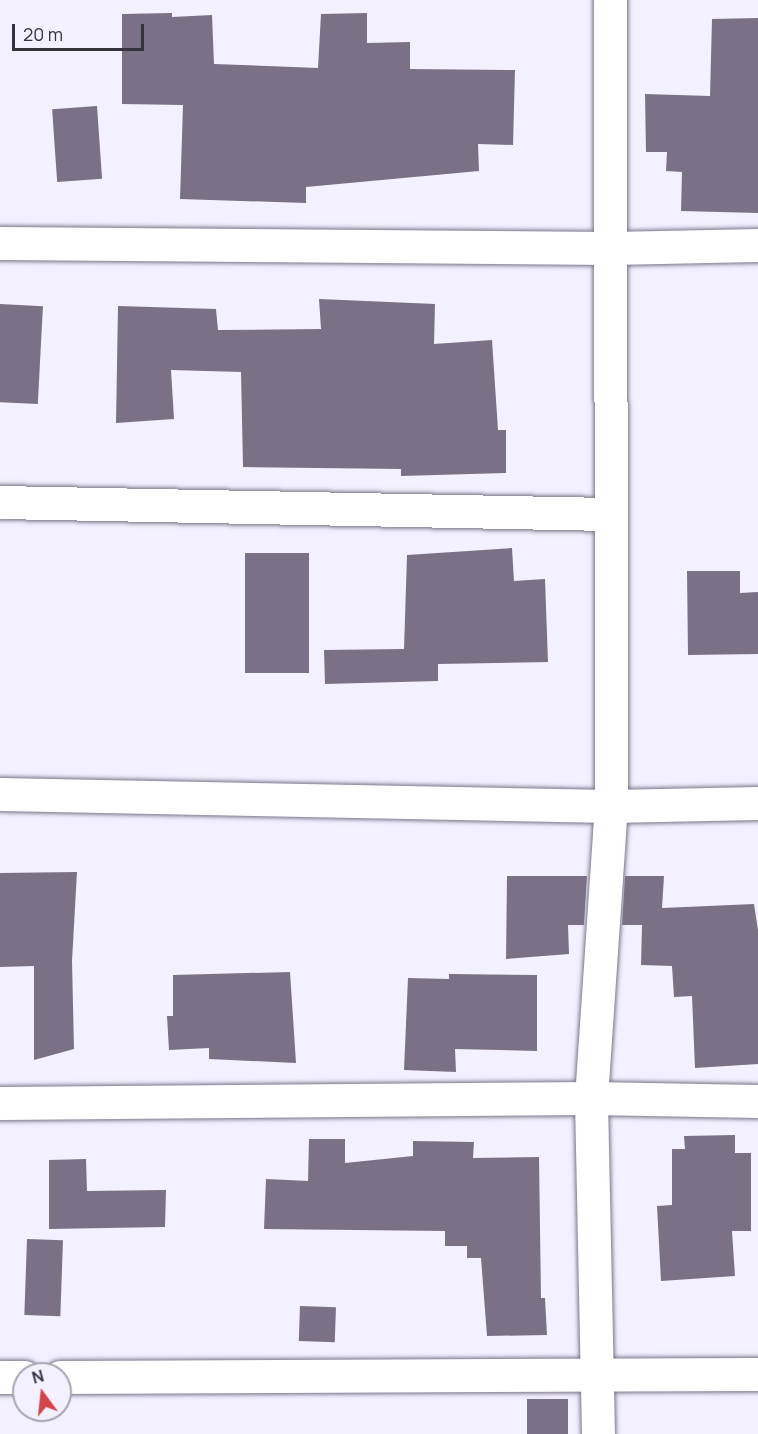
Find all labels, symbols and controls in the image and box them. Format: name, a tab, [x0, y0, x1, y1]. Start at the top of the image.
scale bar	[15, 12, 147, 50]
text: 20 m	[23, 22, 63, 46]
north arrow	[12, 1362, 72, 1422]
text: N	[29, 1364, 46, 1389]

